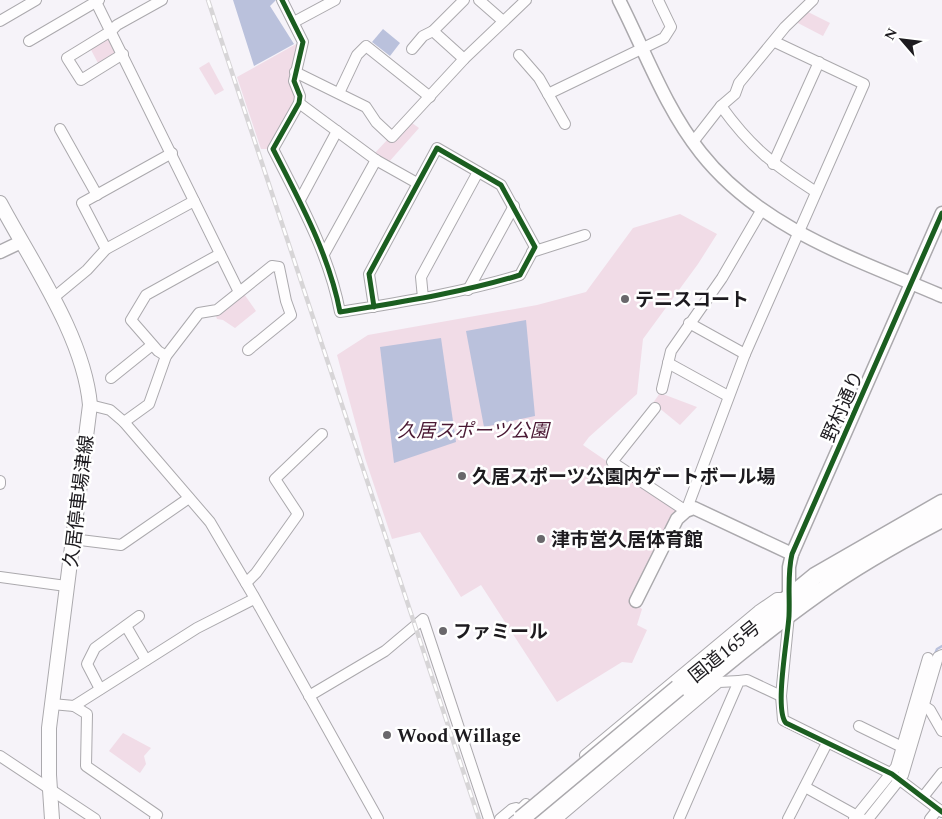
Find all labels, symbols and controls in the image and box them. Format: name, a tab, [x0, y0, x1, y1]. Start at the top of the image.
north arrow	[877, 15, 927, 65]
text: N	[879, 24, 903, 44]
place label: テニスコート	[635, 286, 749, 315]
marker: テニスコート	[619, 293, 631, 305]
street label: 野村通り	[815, 366, 872, 447]
park label: 久居スポーツ公園	[397, 417, 552, 446]
street label: 久居停車場津線	[57, 433, 102, 569]
place label: 久居スポーツ公園内ゲートボール場	[472, 463, 776, 492]
marker: 久居スポーツ公園内ゲートボール場	[456, 470, 468, 482]
place label: 津市営久居体育館	[551, 526, 703, 555]
marker: 津市営久居体育館	[535, 533, 547, 545]
street label: 国道165号	[683, 614, 767, 690]
place label: ファミール	[453, 618, 548, 647]
marker: ファミール	[437, 625, 449, 637]
place label: Wood Willage	[397, 722, 521, 751]
marker: Wood Willage	[381, 729, 393, 741]

